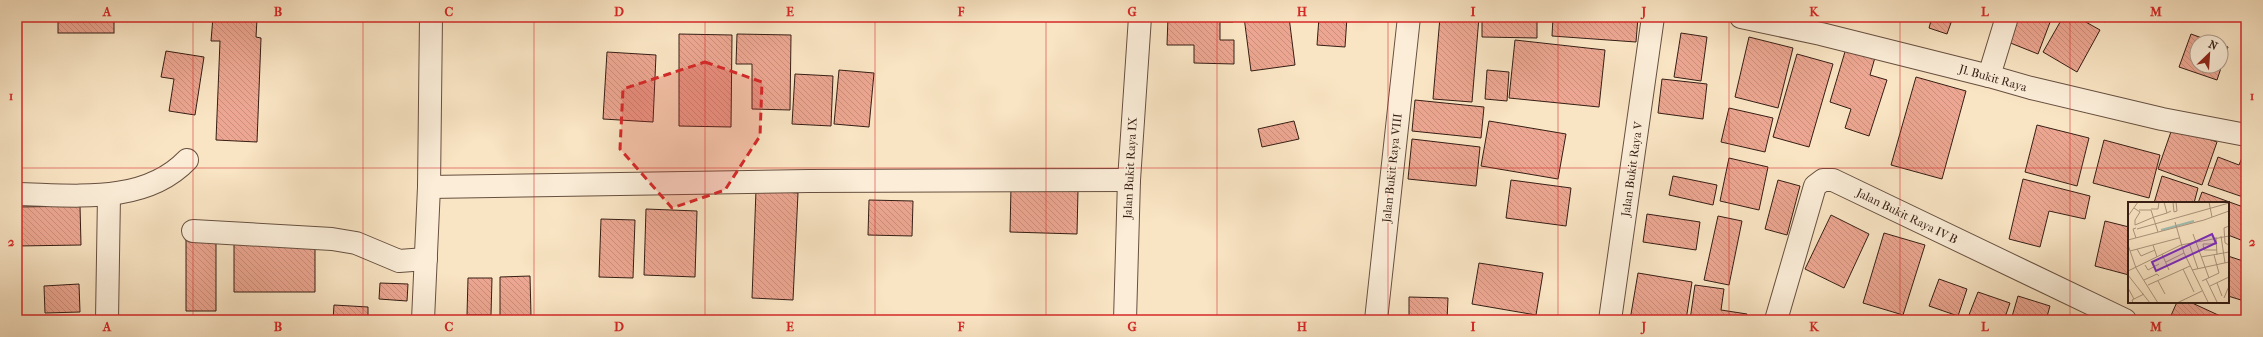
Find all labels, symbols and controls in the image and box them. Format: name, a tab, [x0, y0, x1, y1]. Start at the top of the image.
text: A	[102, 4, 112, 19]
text: B	[274, 4, 283, 19]
text: C	[445, 4, 454, 19]
text: D	[614, 4, 624, 19]
text: E	[786, 4, 794, 19]
text: F	[957, 4, 965, 19]
text: G	[1127, 4, 1137, 19]
text: H	[1297, 4, 1308, 19]
text: I	[1470, 4, 1476, 19]
text: J	[1640, 4, 1647, 20]
text: K	[1809, 4, 1820, 19]
text: L	[1981, 4, 1990, 19]
text: M	[2149, 4, 2162, 19]
north arrow	[2189, 34, 2229, 74]
text: N	[2206, 38, 2220, 53]
street label: Jl. Bukit Raya	[1957, 61, 2029, 94]
text: 1	[9, 88, 14, 103]
text: 1	[2250, 88, 2255, 103]
street label: Jalan Bukit Raya VIII	[1379, 112, 1405, 224]
street label: Jalan Bukit Raya IX	[1120, 116, 1140, 220]
street label: Jalan Bukit Raya V	[1618, 119, 1646, 218]
street label: Jalan Bukit Raya IV B	[1853, 185, 1960, 247]
inset map	[2128, 202, 2229, 303]
text: 2	[8, 234, 15, 249]
text: 2	[2249, 234, 2256, 249]
text: A	[102, 319, 112, 334]
text: B	[274, 319, 283, 334]
text: C	[445, 319, 454, 334]
text: D	[614, 319, 624, 334]
text: E	[786, 319, 794, 334]
text: F	[957, 319, 965, 334]
text: G	[1127, 319, 1137, 334]
text: H	[1297, 319, 1308, 334]
text: I	[1470, 319, 1476, 334]
text: J	[1640, 319, 1647, 335]
text: K	[1809, 319, 1820, 334]
text: L	[1981, 319, 1990, 334]
text: M	[2149, 319, 2162, 334]

